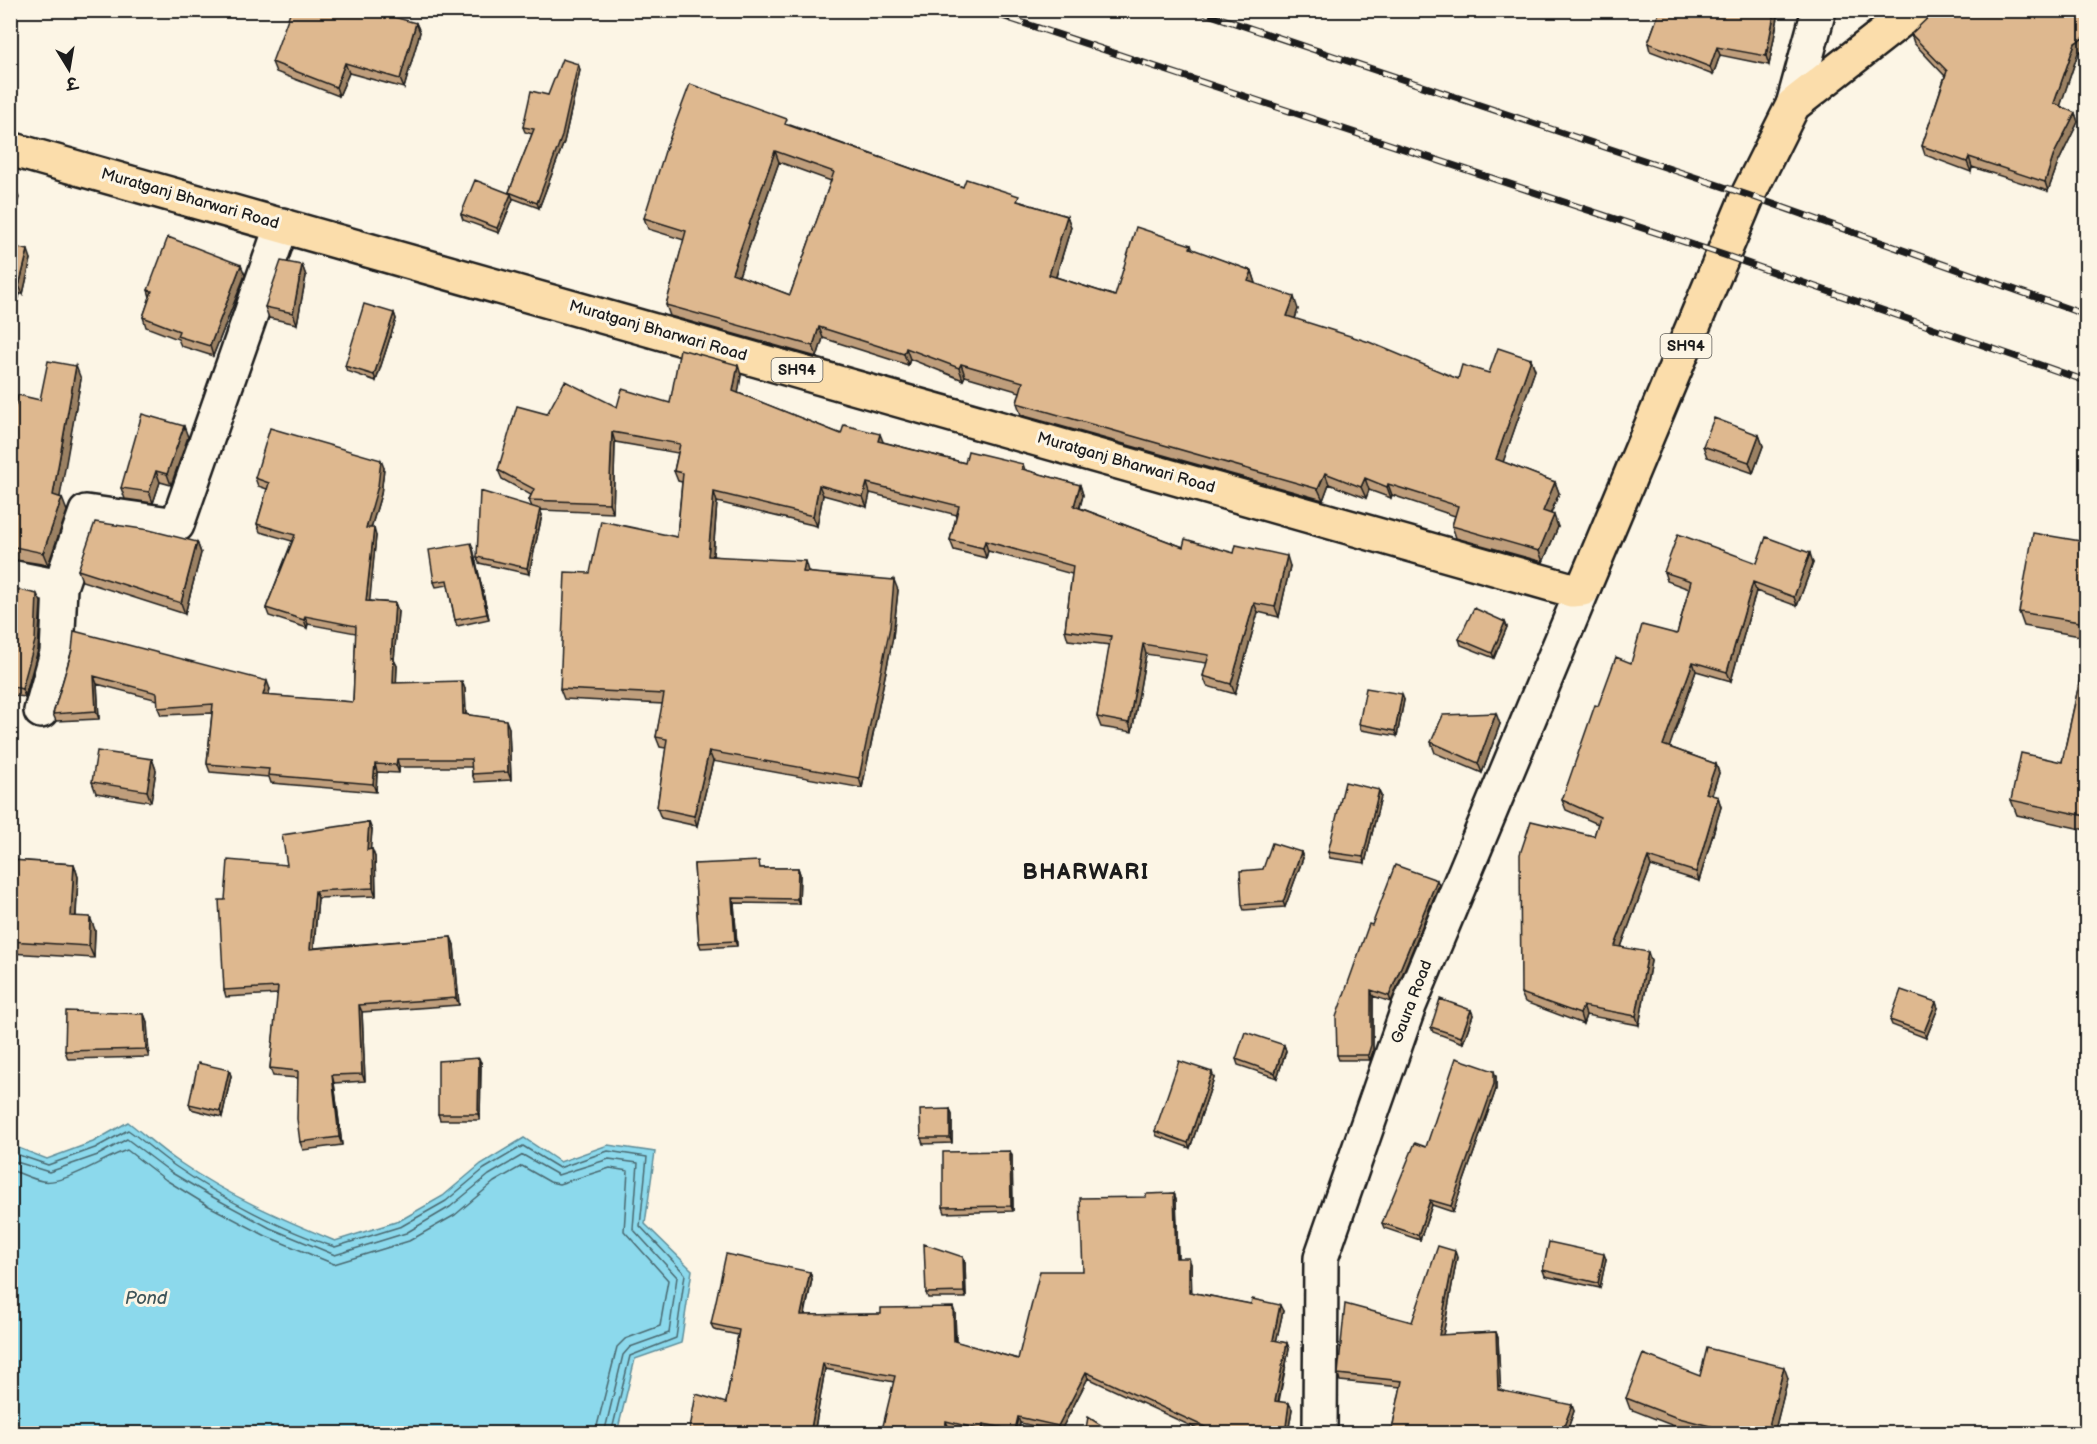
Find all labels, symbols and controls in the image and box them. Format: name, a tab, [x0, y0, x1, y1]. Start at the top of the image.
north arrow	[39, 39, 99, 99]
text: उ	[63, 72, 81, 93]
street label: Muratganj Bharwari Road	[99, 165, 281, 233]
street label: Muratganj Bharwari Road	[567, 297, 749, 365]
road number: SH94	[1660, 334, 1712, 358]
road number: SH94	[772, 358, 822, 382]
street label: Muratganj Bharwari Road	[1035, 429, 1217, 497]
district label: BHARWARI	[1022, 859, 1150, 886]
street label: Gaura Road	[1387, 958, 1437, 1046]
water label: Pond	[125, 1288, 168, 1309]

